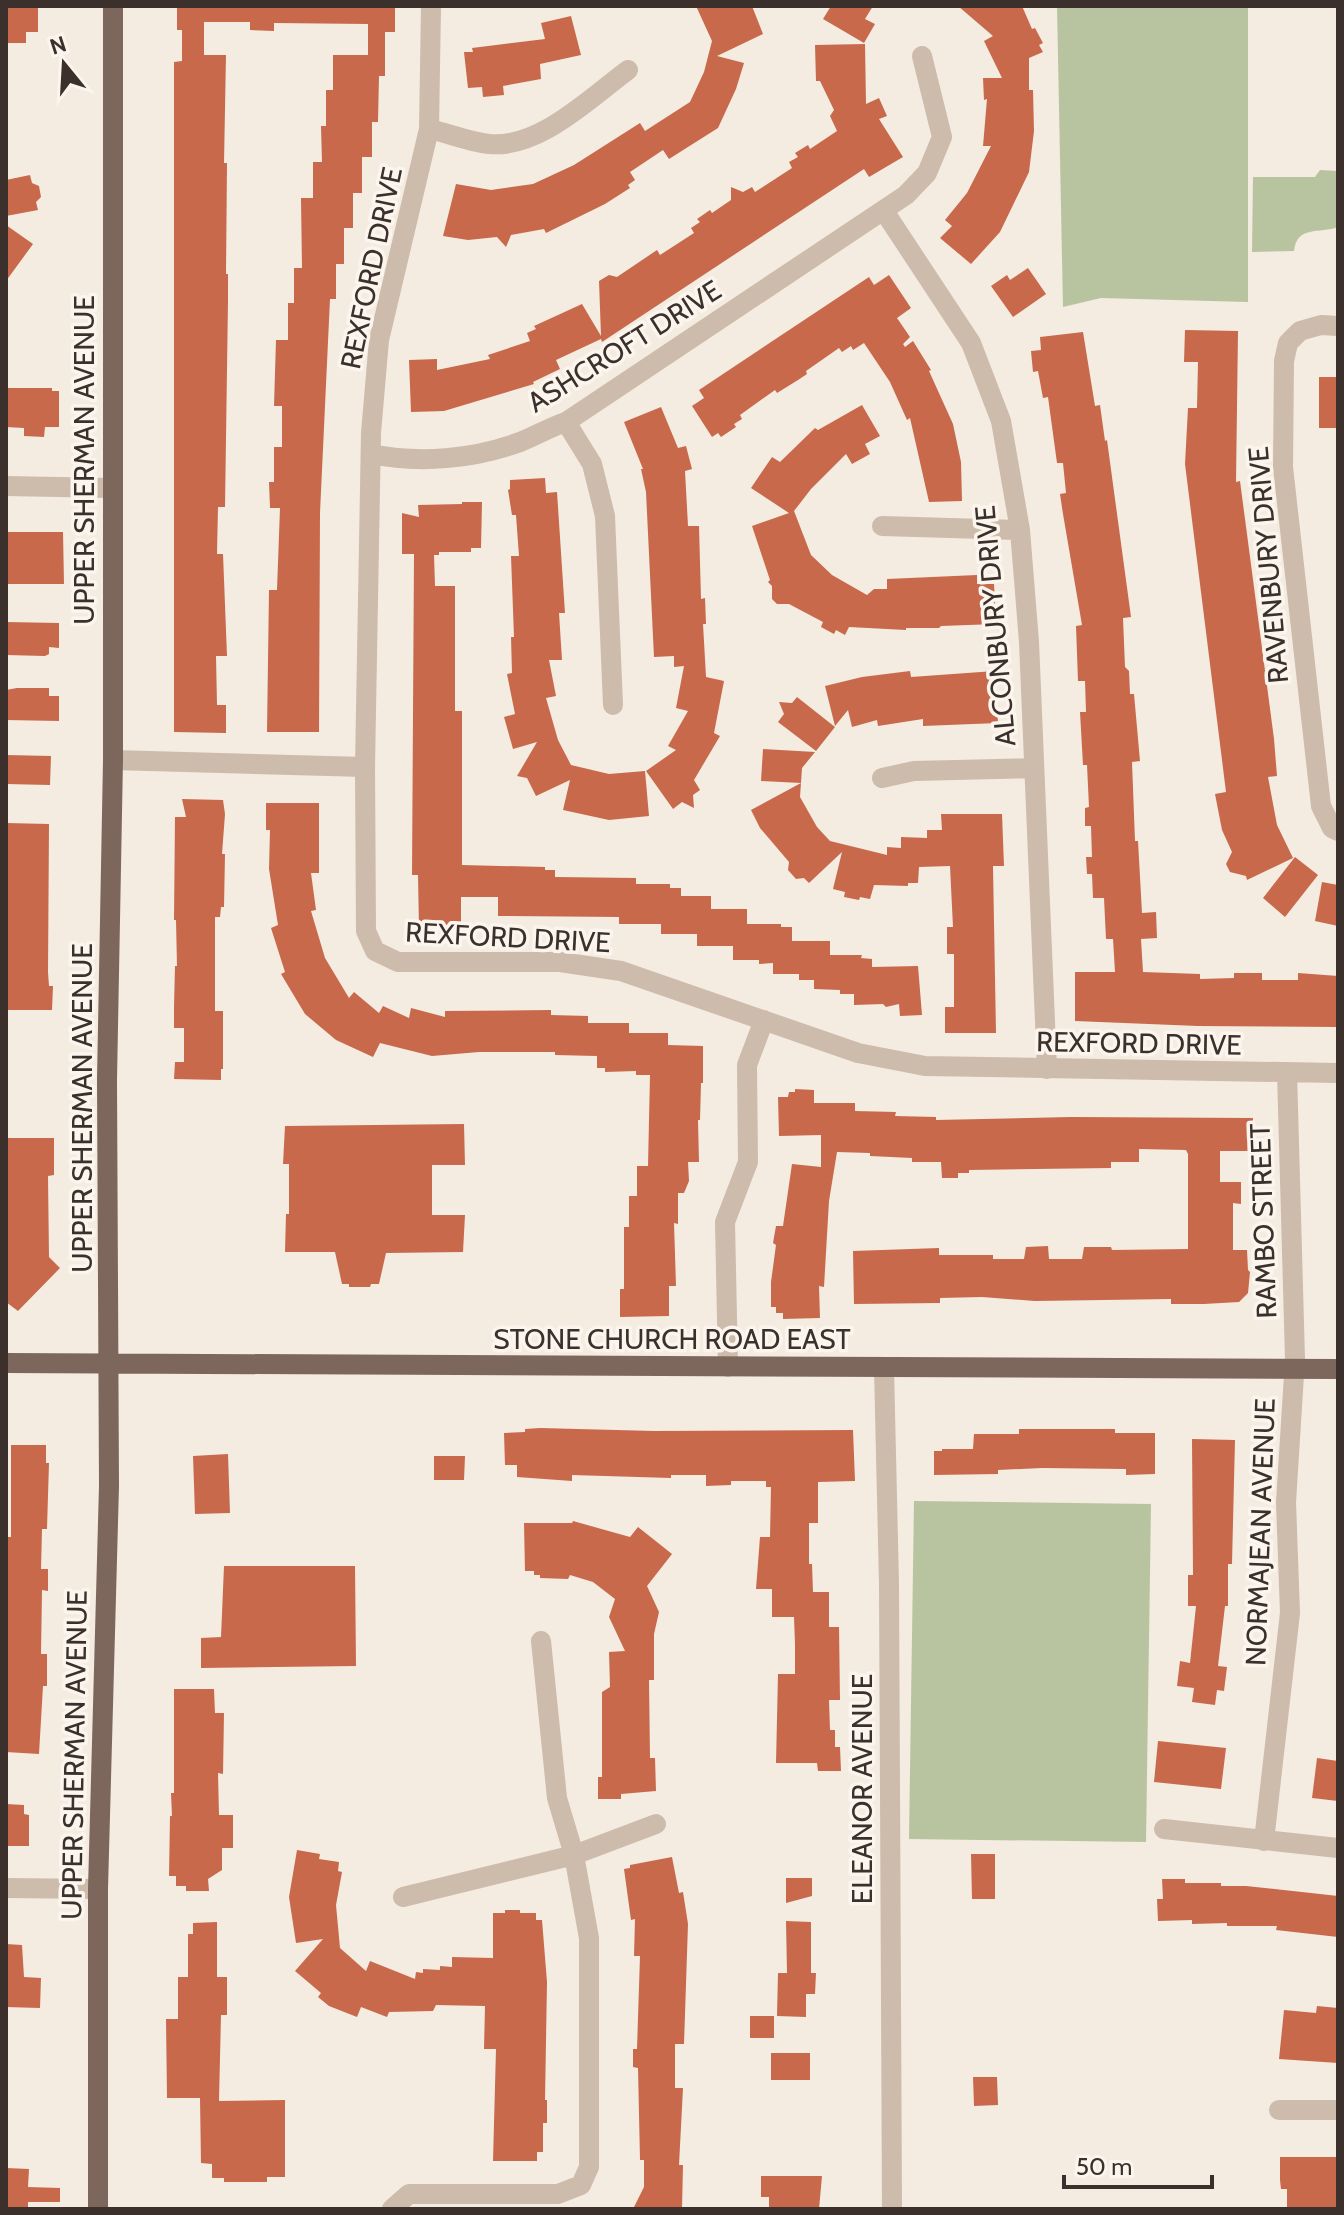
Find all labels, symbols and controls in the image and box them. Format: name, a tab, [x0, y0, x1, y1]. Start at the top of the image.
north arrow	[24, 24, 104, 104]
text: N	[46, 30, 70, 61]
street label: REXFORD DRIVE	[333, 164, 409, 372]
street label: ASHCROFT DRIVE	[521, 273, 727, 419]
street label: UPPER SHERMAN AVENUE	[67, 295, 101, 625]
street label: RAVENBURY DRIVE	[1241, 445, 1295, 685]
street label: ALCONBURY DRIVE	[968, 504, 1022, 748]
street label: REXFORD DRIVE	[405, 915, 611, 959]
street label: UPPER SHERMAN AVENUE	[65, 943, 99, 1273]
street label: REXFORD DRIVE	[1036, 1024, 1242, 1062]
street label: RAMBO STREET	[1243, 1123, 1283, 1319]
street label: STONE CHURCH ROAD EAST	[493, 1322, 851, 1356]
street label: NORMAJEAN AVENUE	[1238, 1397, 1282, 1667]
street label: UPPER SHERMAN AVENUE	[54, 1590, 94, 1920]
street label: ELEANOR AVENUE	[845, 1674, 879, 1904]
scale bar	[1064, 2139, 1212, 2189]
text: 50 m	[1076, 2152, 1132, 2181]

